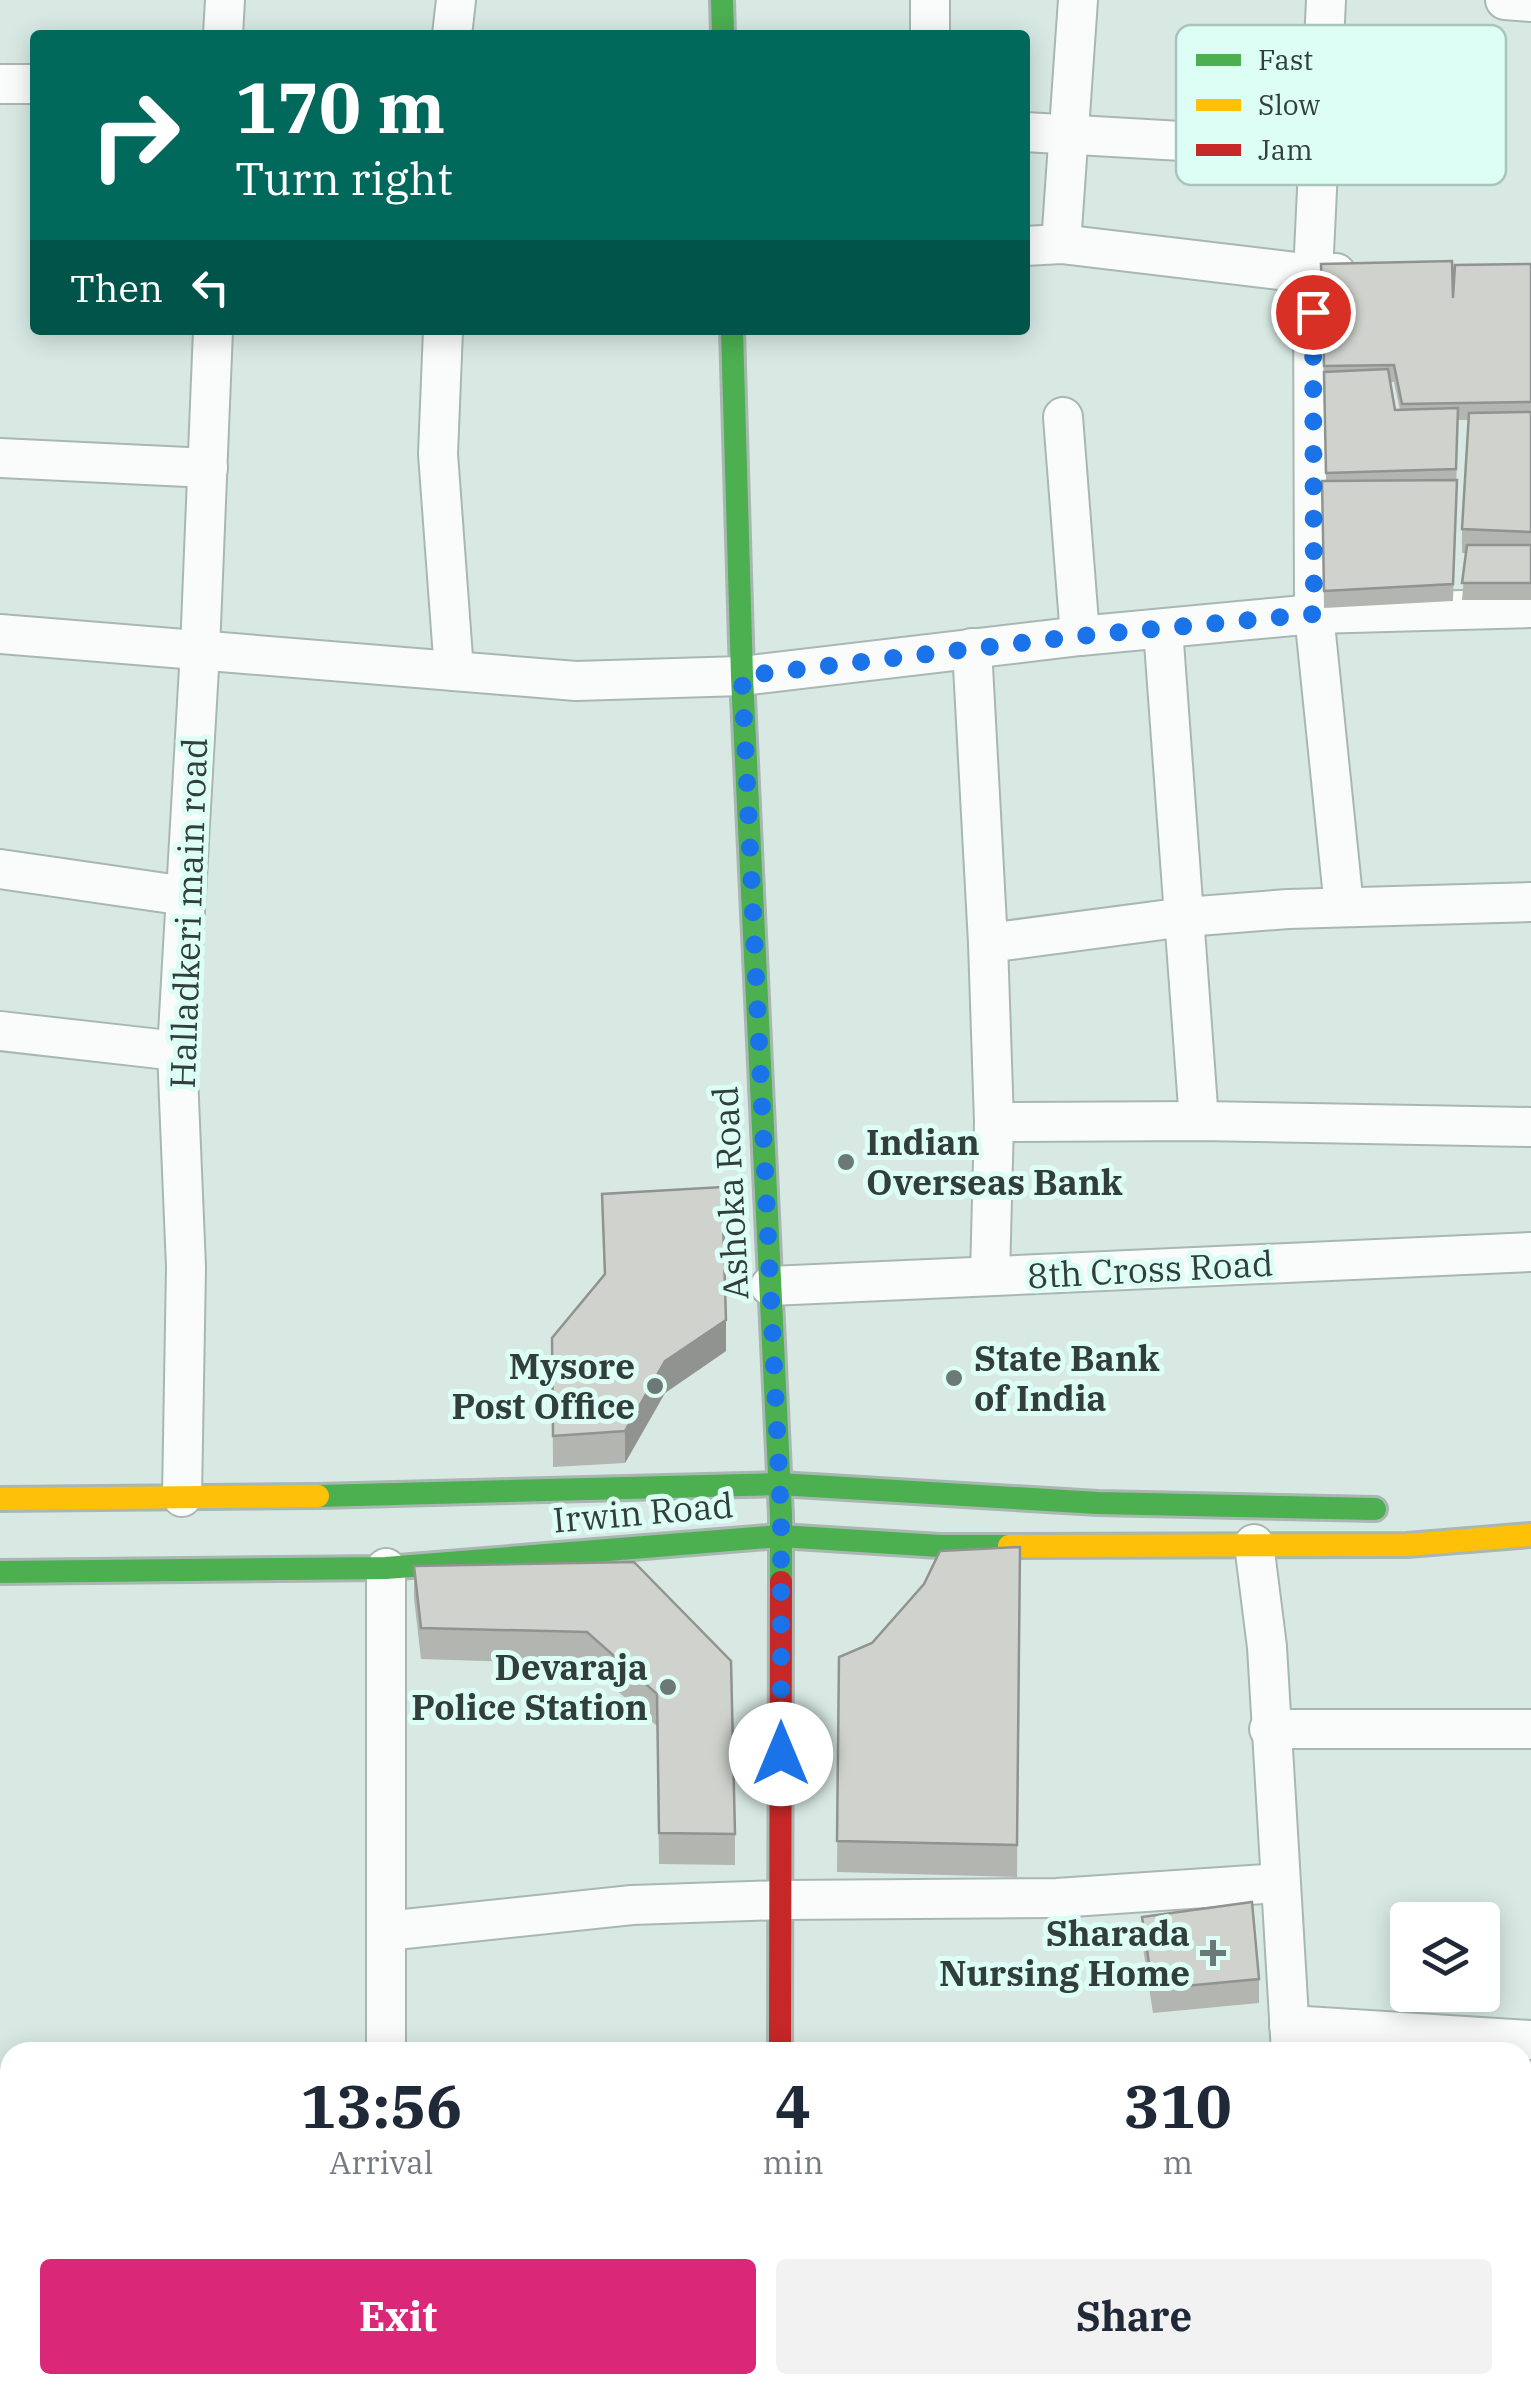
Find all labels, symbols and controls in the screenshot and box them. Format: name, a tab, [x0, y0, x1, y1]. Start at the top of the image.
legend	[1176, 25, 1506, 185]
text: Fast	[1258, 41, 1313, 78]
text: 170 m	[235, 61, 445, 152]
icon: right	[70, 70, 200, 200]
text: Slow	[1258, 86, 1320, 123]
text: Jam	[1258, 131, 1313, 168]
text: Turn right	[235, 149, 453, 207]
icon: left	[183, 260, 238, 315]
text: Then	[70, 263, 163, 312]
pin	[1271, 270, 1356, 355]
icon: arrive	[1286, 285, 1341, 340]
street label: Halladkeri main road	[159, 737, 217, 1089]
street label: Ashoka Road	[701, 1085, 759, 1301]
place label: Indian Overseas Bank	[866, 1119, 1123, 1205]
marker: Indian Overseas Bank	[835, 1151, 857, 1173]
street label: 8th Cross Road	[1026, 1240, 1274, 1298]
place label: State Bank of India	[974, 1335, 1160, 1421]
place label: Mysore Post Office	[451, 1343, 635, 1429]
marker: State Bank of India	[943, 1367, 965, 1389]
marker: Mysore Post Office	[644, 1375, 666, 1397]
street label: Irwin Road	[551, 1481, 735, 1543]
place label: Devaraja Police Station	[411, 1644, 648, 1730]
marker: Devaraja Police Station	[657, 1676, 679, 1698]
position arrow	[729, 1702, 833, 1806]
map controls	[1390, 1902, 1500, 2012]
button: layers	[1390, 1902, 1500, 2012]
place label: Sharada Nursing Home	[939, 1910, 1190, 1996]
marker: Sharada Nursing Home	[1200, 1940, 1226, 1966]
text: 13:56	[300, 2066, 462, 2145]
text: 4	[775, 2066, 811, 2145]
text: 310	[1124, 2066, 1232, 2145]
text: Arrival	[329, 2141, 433, 2183]
text: min	[763, 2141, 824, 2183]
text: m	[1163, 2141, 1193, 2183]
button: Exit	[40, 2259, 756, 2374]
button: Share	[776, 2259, 1492, 2374]

